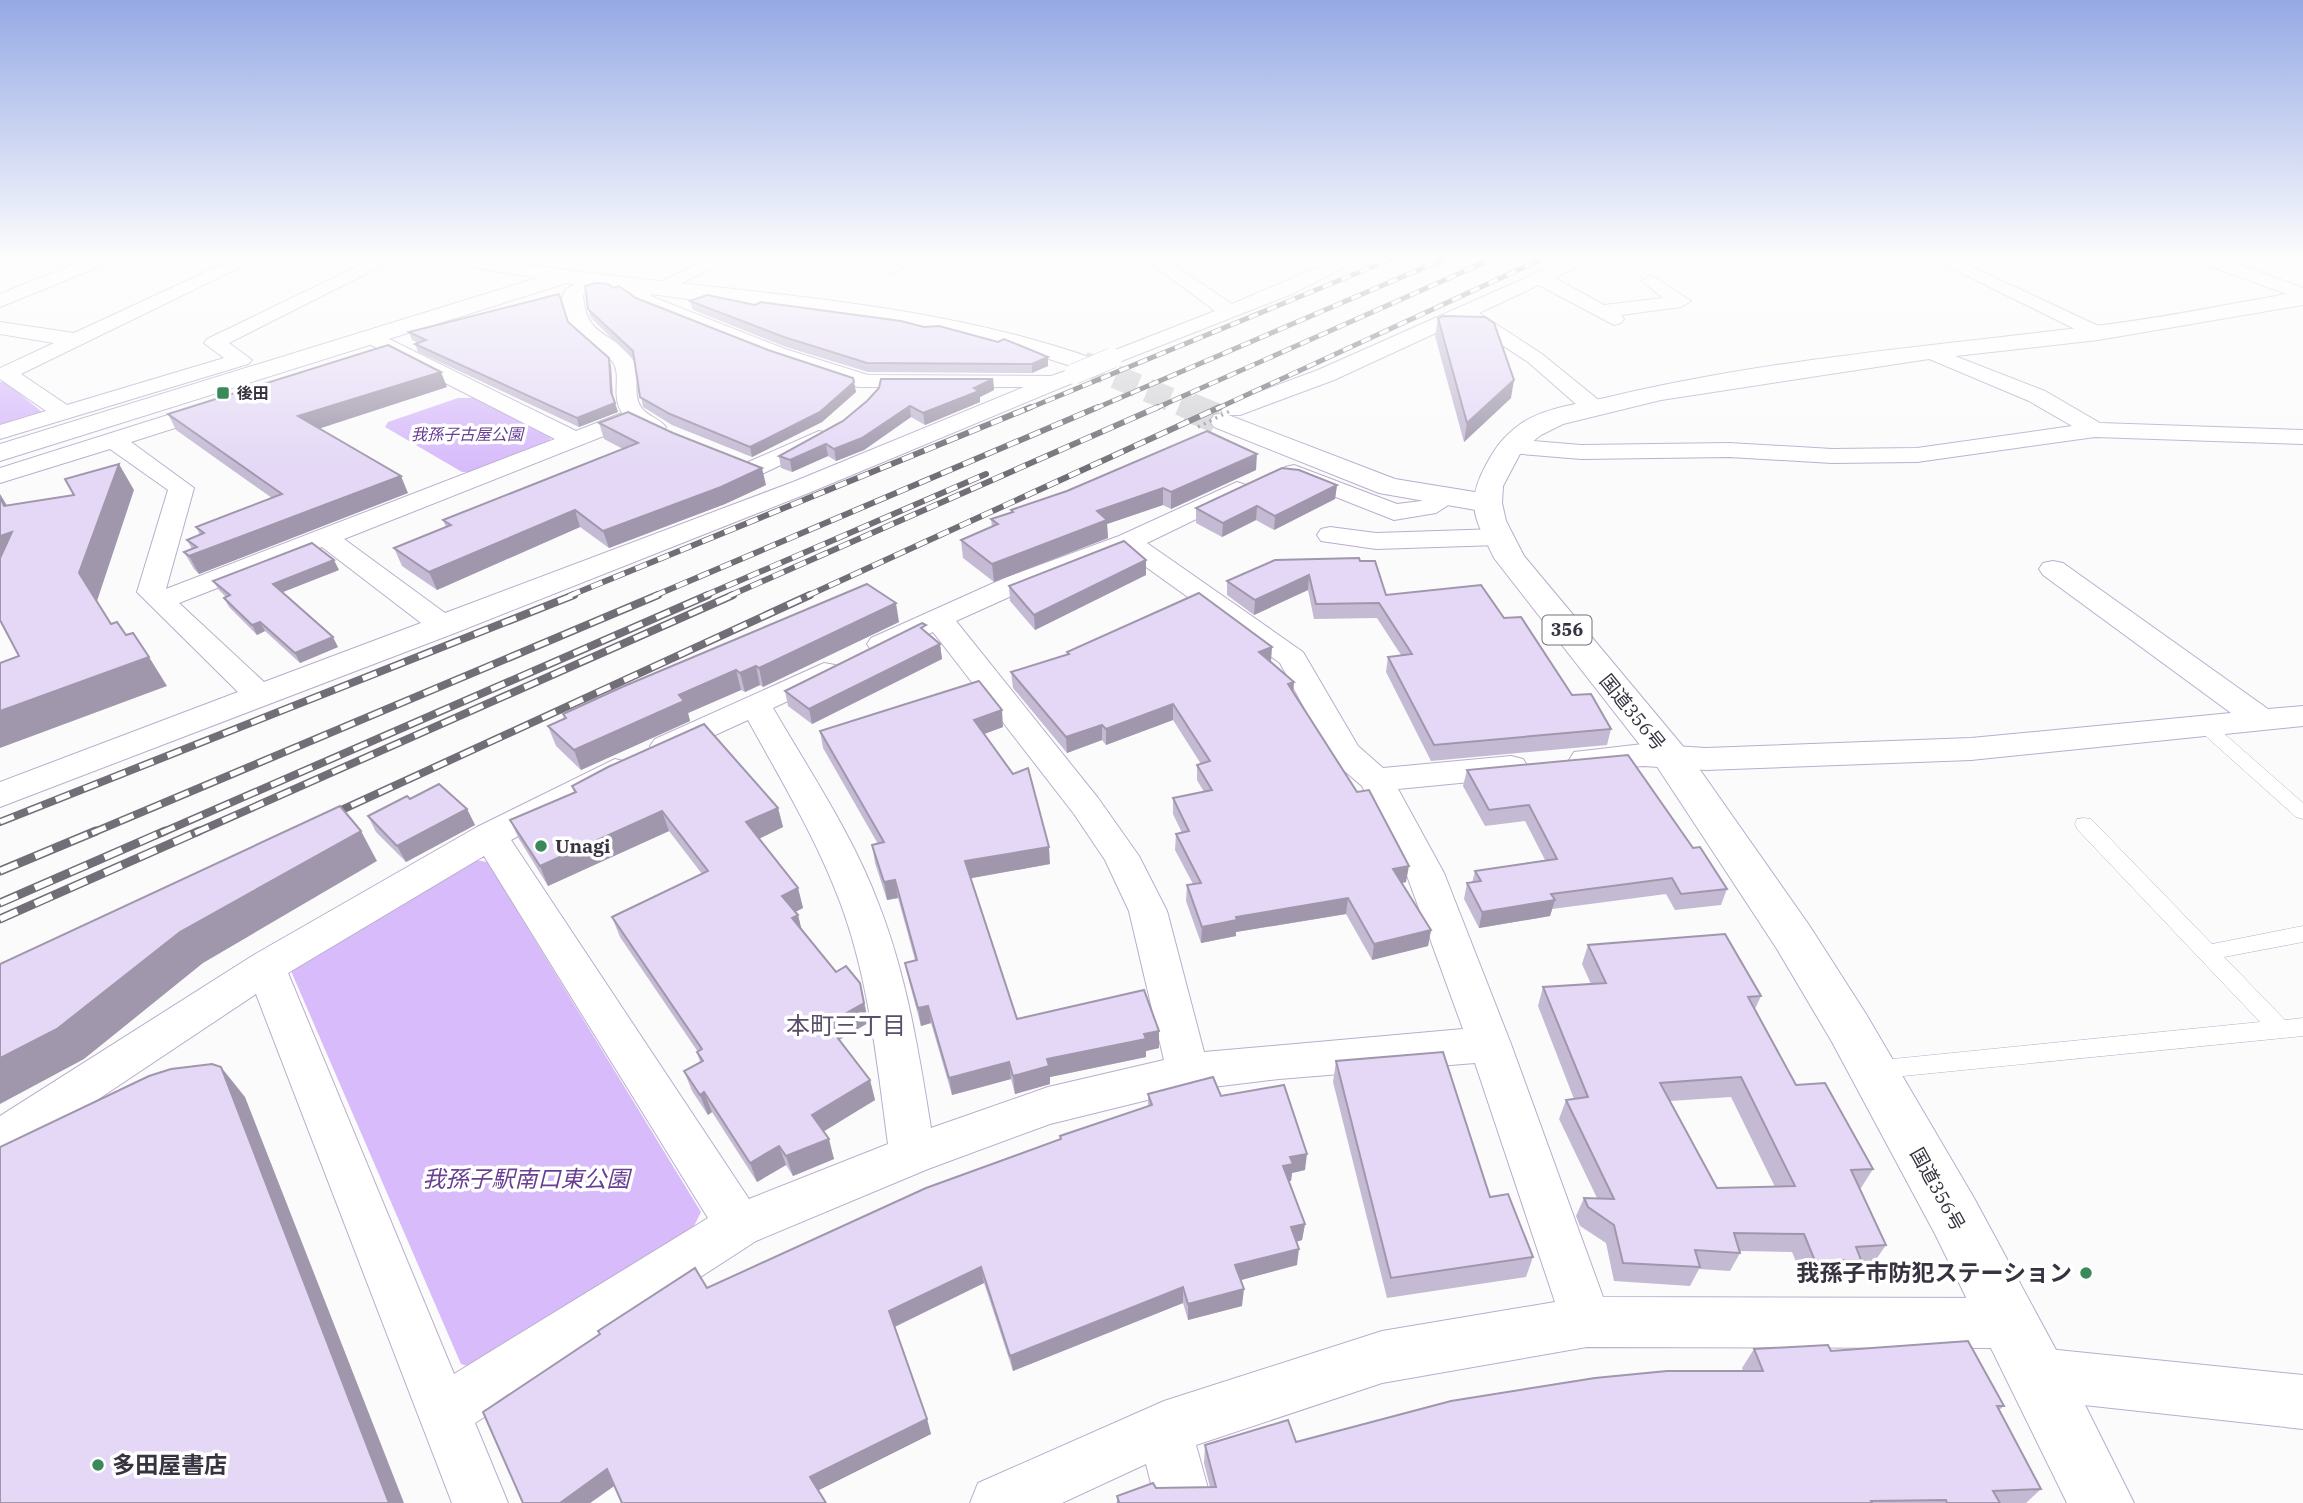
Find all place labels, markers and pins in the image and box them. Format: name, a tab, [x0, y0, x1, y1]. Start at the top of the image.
place label: 後田	[237, 383, 269, 403]
marker: 後田	[215, 385, 231, 401]
place label: Unagi	[555, 834, 610, 858]
marker: Unagi	[533, 838, 549, 854]
place label: 我孫子市防犯ステーション	[1796, 1257, 2072, 1287]
marker: 我孫子市防犯ステーション	[2078, 1265, 2094, 1281]
place label: 多田屋書店	[112, 1449, 227, 1479]
marker: 多田屋書店	[90, 1457, 106, 1473]

